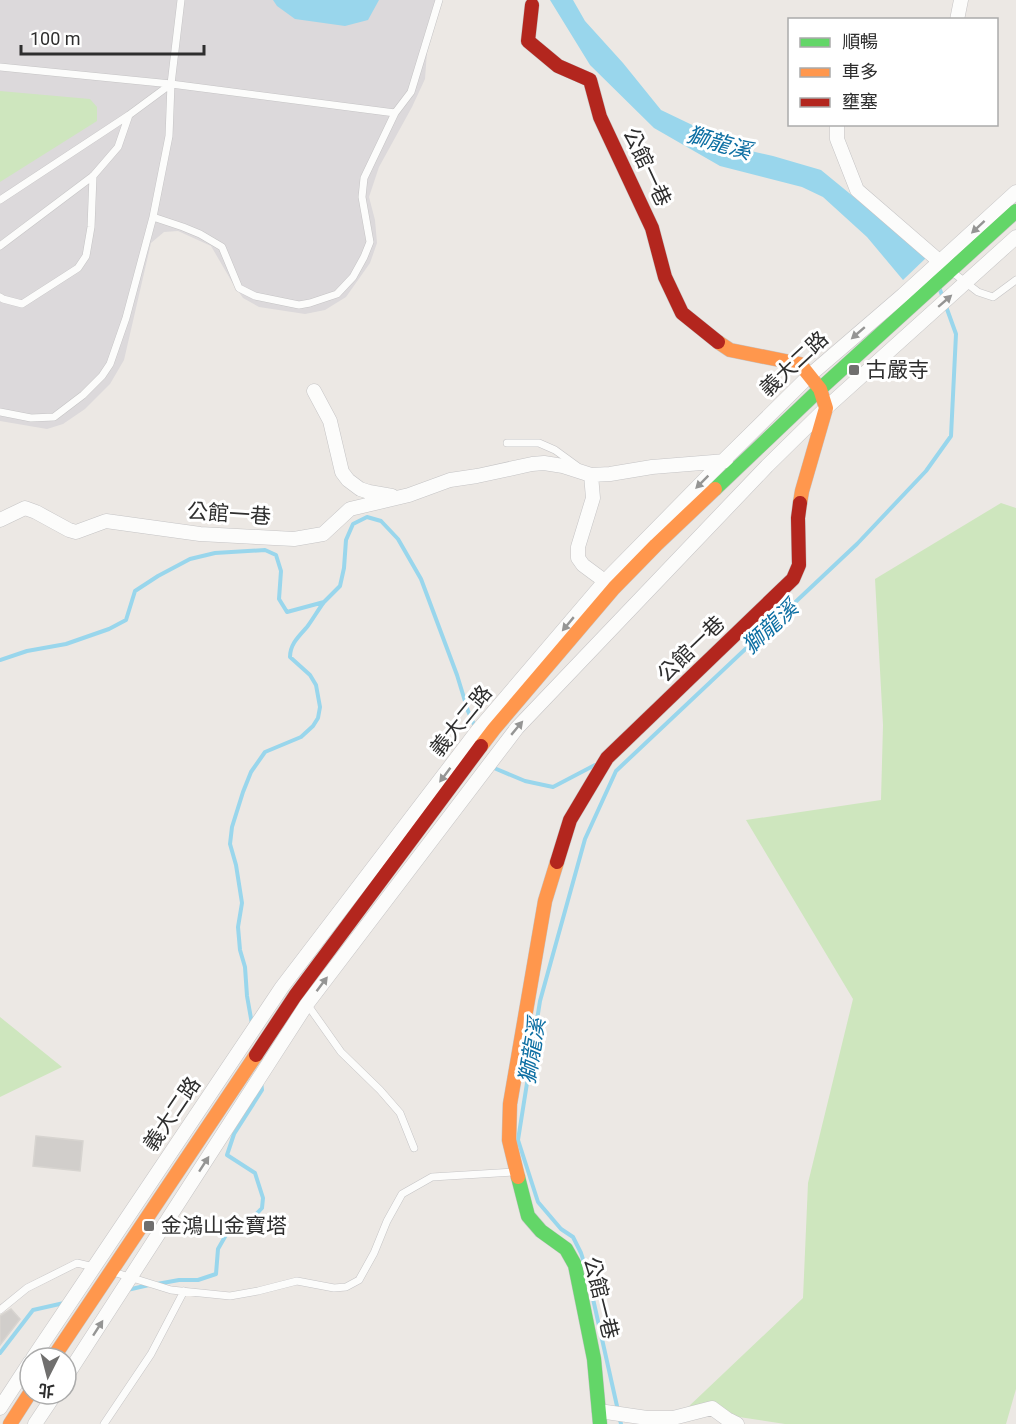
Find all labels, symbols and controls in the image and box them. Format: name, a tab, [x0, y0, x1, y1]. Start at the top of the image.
scale bar	[21, 18, 204, 56]
legend	[788, 18, 998, 126]
text: 100 m	[30, 28, 81, 49]
text: 順暢	[842, 31, 878, 52]
text: 車多	[842, 61, 878, 82]
text: 壅塞	[842, 91, 878, 112]
water label: 獅龍溪	[684, 122, 757, 165]
street label: 公館一巷	[618, 124, 676, 210]
one-way arrow	[971, 220, 986, 233]
one-way arrow	[937, 295, 952, 308]
one-way arrow	[851, 326, 866, 339]
street label: 義大二路	[755, 327, 833, 401]
place label: 古嚴寺	[866, 358, 929, 382]
marker: 古嚴寺	[847, 363, 861, 377]
one-way arrow	[696, 475, 710, 489]
street label: 公館一巷	[186, 499, 272, 529]
water label: 獅龍溪	[737, 593, 805, 659]
street label: 公館一巷	[652, 611, 730, 687]
one-way arrow	[562, 616, 575, 632]
street label: 義大二路	[425, 681, 497, 761]
one-way arrow	[510, 721, 523, 736]
one-way arrow	[439, 767, 451, 782]
one-way arrow	[316, 976, 328, 991]
water label: 獅龍溪	[514, 1013, 550, 1086]
street label: 義大二路	[139, 1072, 205, 1156]
one-way arrow	[198, 1156, 209, 1172]
place label: 金鴻山金寶塔	[161, 1214, 287, 1238]
marker: 金鴻山金寶塔	[142, 1219, 156, 1233]
street label: 公館一巷	[579, 1254, 623, 1342]
one-way arrow	[92, 1320, 103, 1336]
north arrow	[18, 1346, 78, 1406]
text: 北	[38, 1380, 55, 1401]

